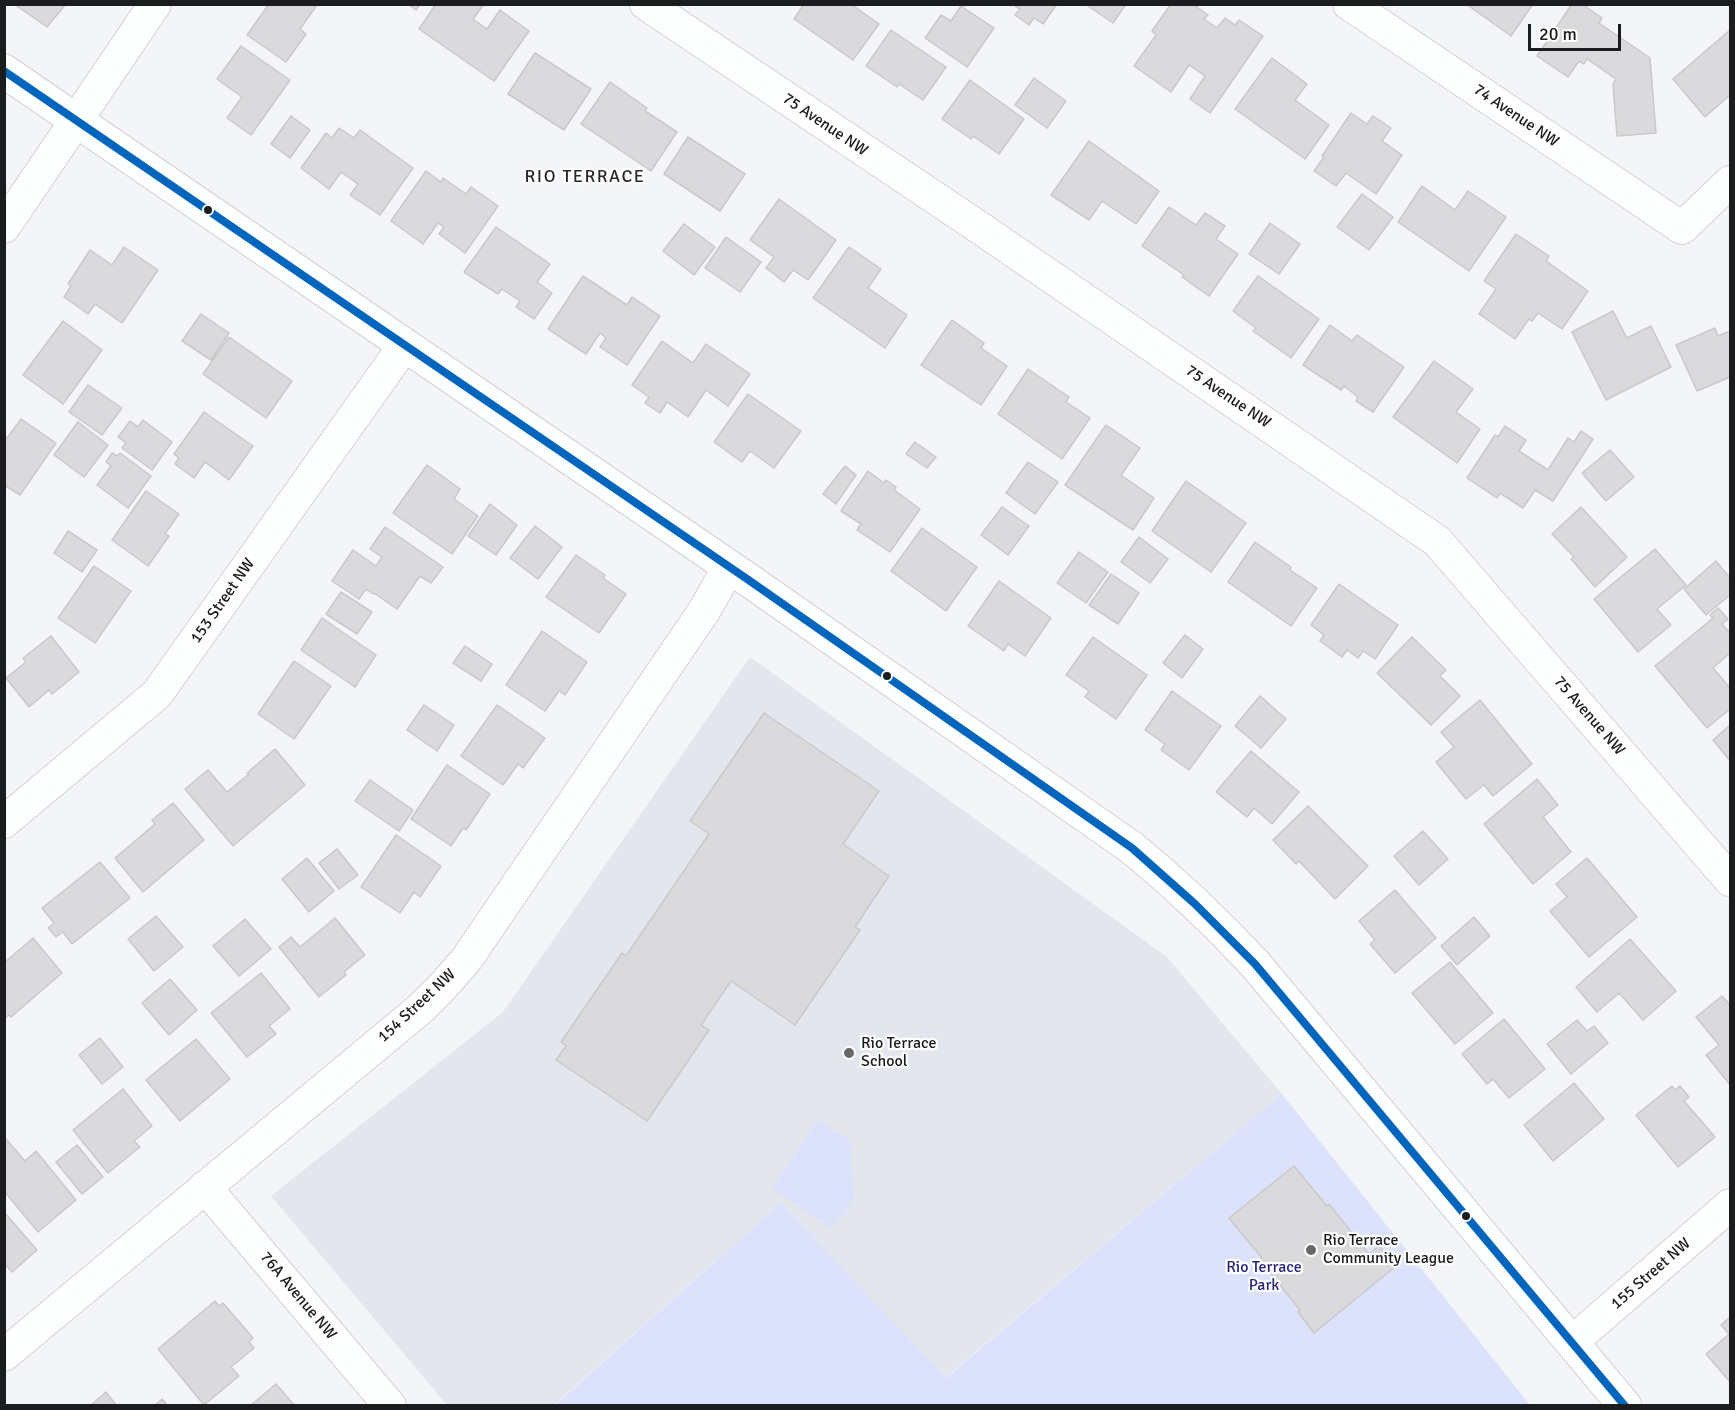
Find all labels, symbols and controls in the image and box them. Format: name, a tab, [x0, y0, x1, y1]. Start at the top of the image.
scale bar	[1531, 12, 1624, 50]
text: 20 m	[1539, 23, 1577, 45]
street label: 74 Avenue NW	[1470, 80, 1562, 152]
street label: 75 Avenue NW	[779, 89, 871, 161]
district label: RIO TERRACE	[525, 166, 645, 188]
unlabelled marker	[202, 204, 214, 216]
street label: 75 Avenue NW	[1182, 361, 1274, 433]
street label: 153 Street NW	[187, 555, 259, 647]
unlabelled marker	[881, 670, 893, 682]
street label: 75 Avenue NW	[1549, 672, 1629, 760]
street label: 154 Street NW	[374, 965, 460, 1047]
place label: Rio Terrace School	[861, 1034, 936, 1072]
marker: Rio Terrace School	[842, 1046, 856, 1060]
unlabelled marker	[1460, 1210, 1472, 1222]
place label: Rio Terrace Community League	[1323, 1231, 1454, 1269]
street label: 155 Street NW	[1607, 1234, 1695, 1314]
marker: Rio Terrace Community League	[1304, 1243, 1318, 1257]
street label: 76A Avenue NW	[256, 1248, 340, 1344]
park label: Rio Terrace Park	[1226, 1258, 1302, 1296]

